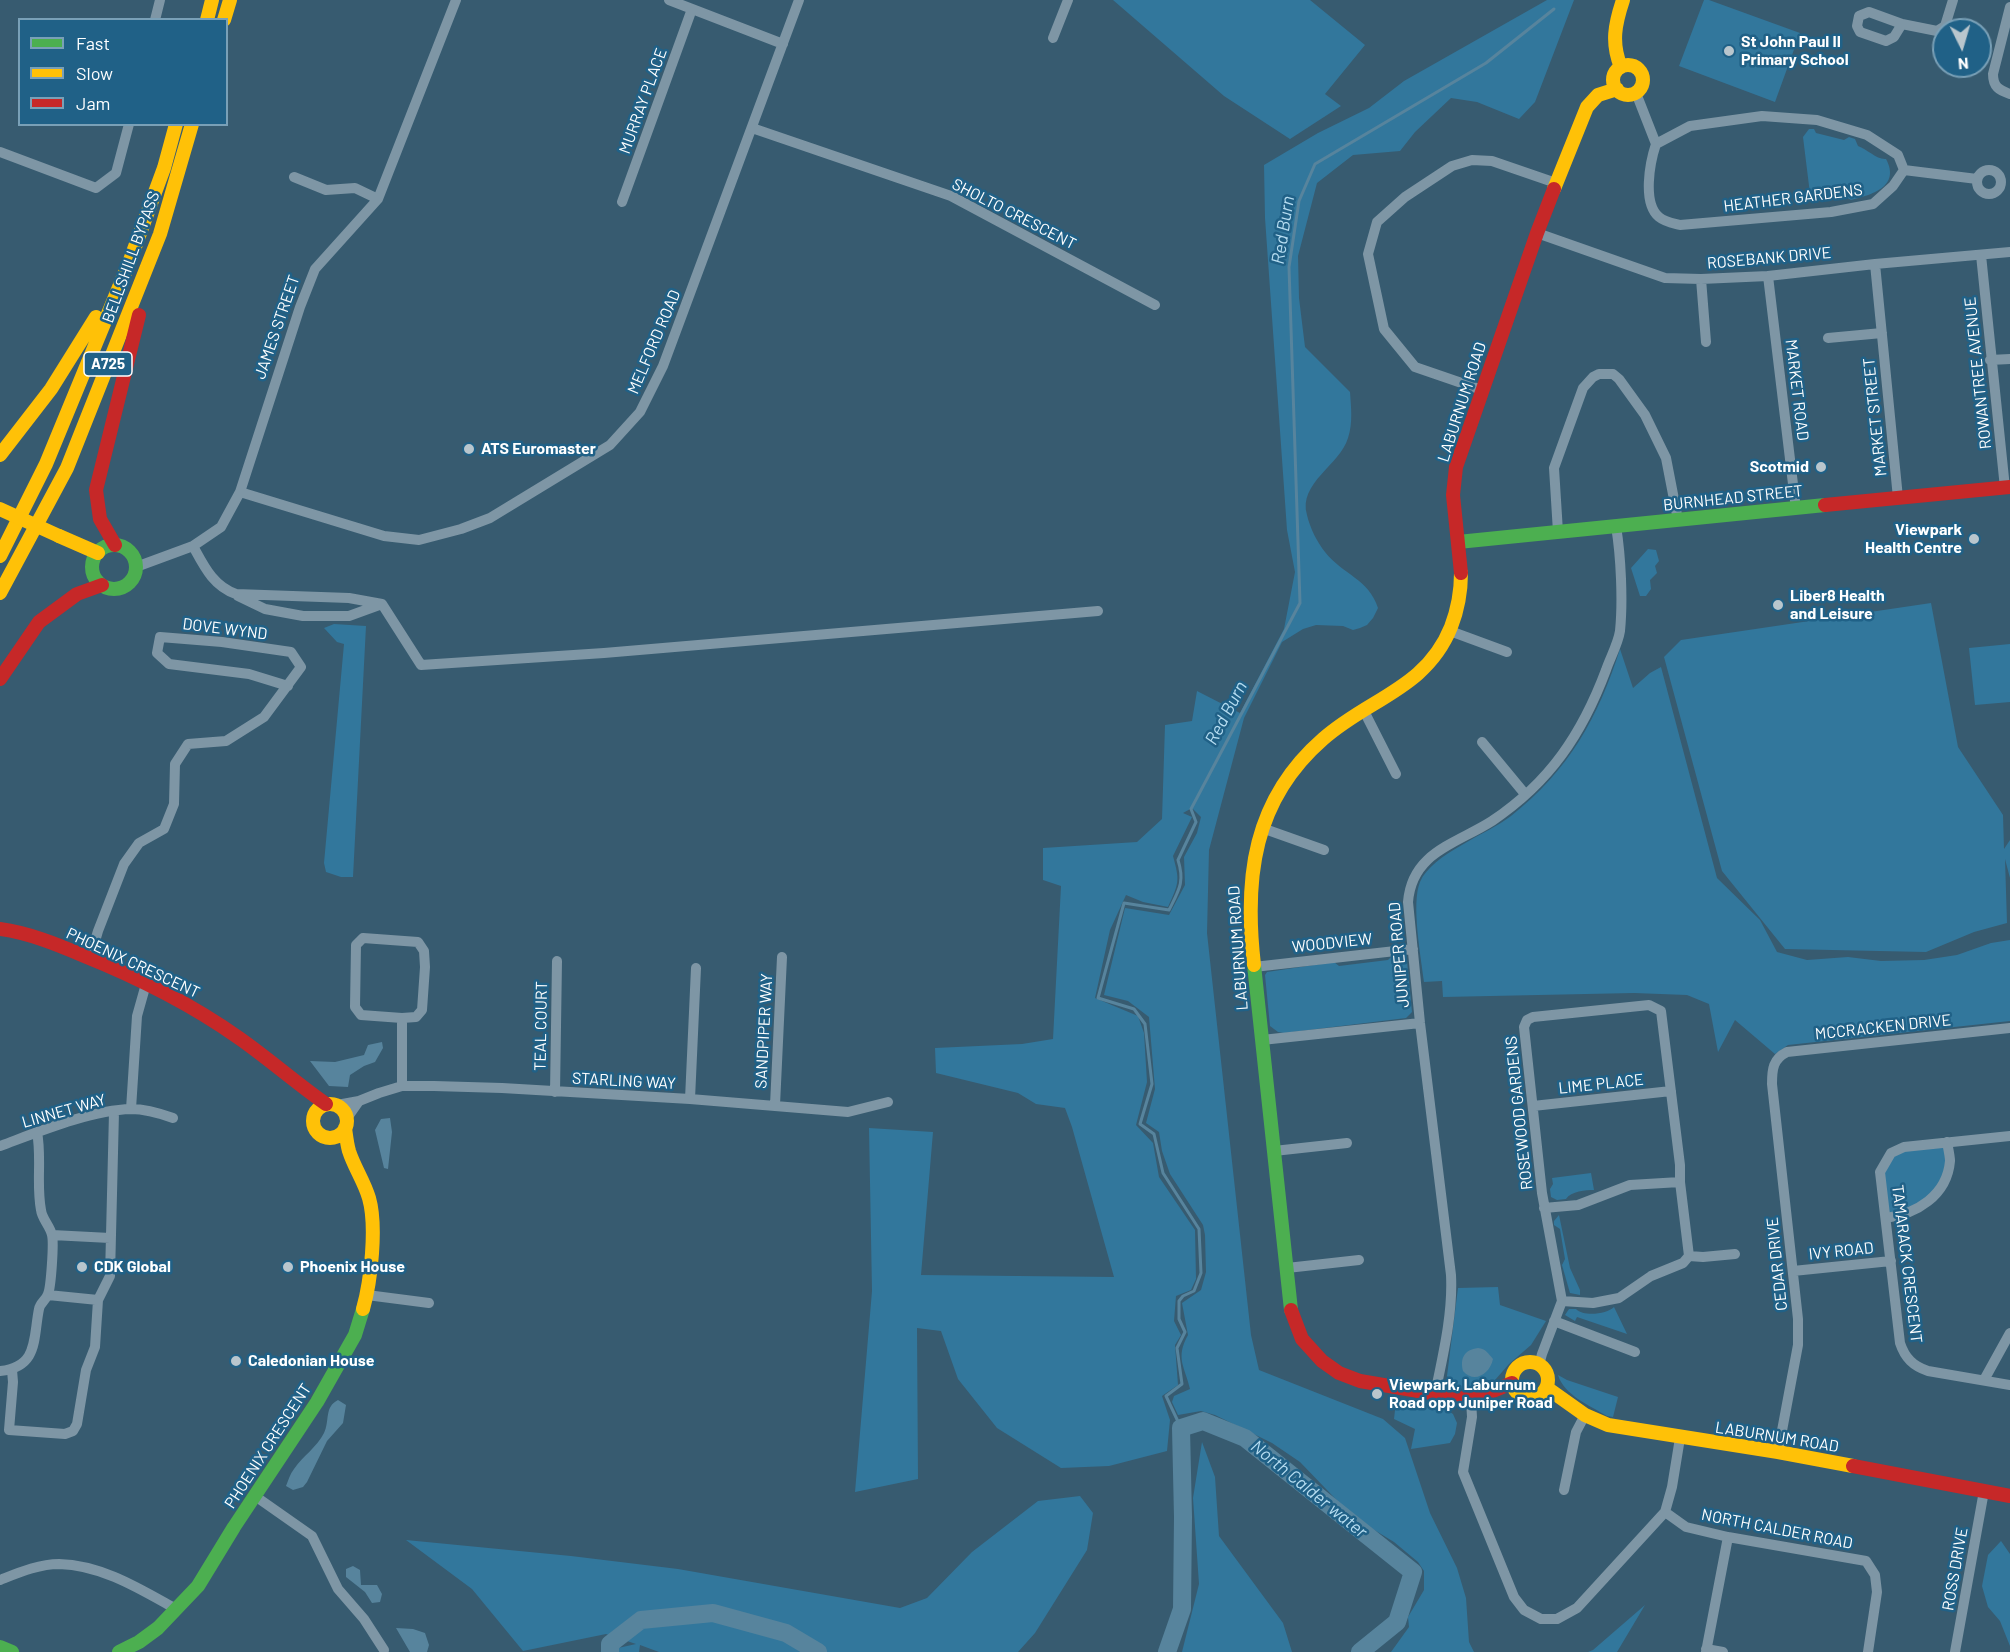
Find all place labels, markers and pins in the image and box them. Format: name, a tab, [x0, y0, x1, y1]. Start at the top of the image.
place label: St John Paul II Primary School	[1741, 32, 1849, 70]
marker: St John Paul II Primary School	[1722, 44, 1736, 58]
place label: ATS Euromaster	[481, 439, 596, 459]
marker: ATS Euromaster	[462, 442, 476, 456]
place label: Scotmid	[1750, 457, 1809, 477]
marker: Scotmid	[1814, 460, 1828, 474]
place label: Viewpark Health Centre	[1865, 520, 1962, 558]
marker: Viewpark Health Centre	[1967, 532, 1981, 546]
place label: Liber8 Health and Leisure	[1790, 586, 1885, 624]
marker: Liber8 Health and Leisure	[1771, 598, 1785, 612]
place label: CDK Global	[94, 1257, 171, 1277]
place label: Phoenix House	[300, 1257, 405, 1277]
marker: CDK Global	[75, 1260, 89, 1274]
marker: Phoenix House	[281, 1260, 295, 1274]
place label: Caledonian House	[248, 1351, 374, 1371]
marker: Caledonian House	[229, 1354, 243, 1368]
place label: Viewpark, Laburnum Road opp Juniper Road	[1389, 1375, 1553, 1413]
marker: Viewpark, Laburnum Road opp Juniper Road	[1370, 1387, 1384, 1401]

